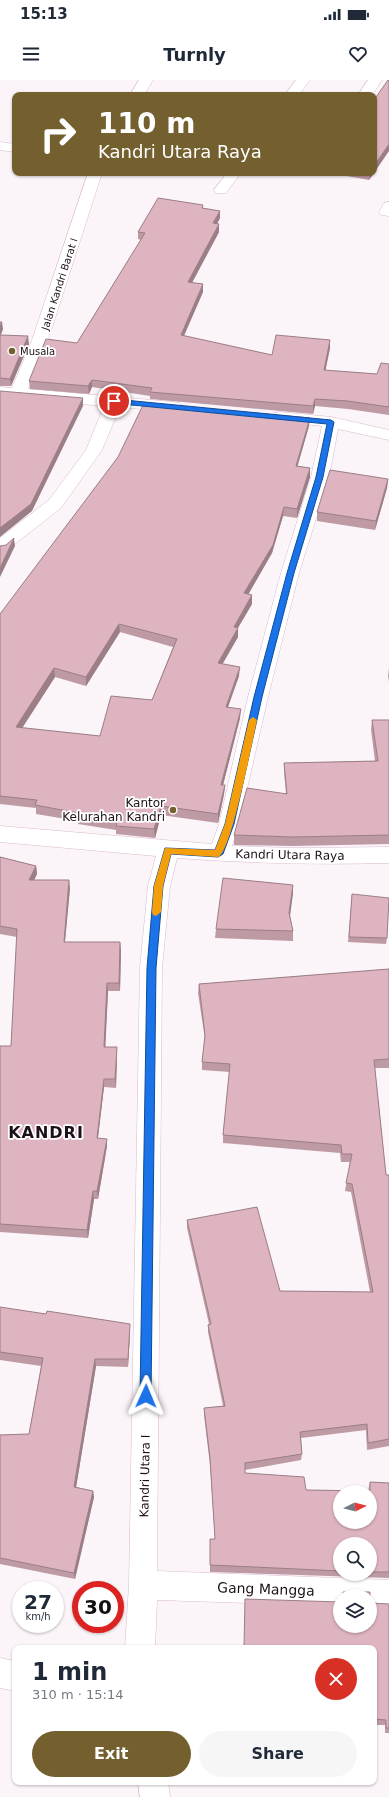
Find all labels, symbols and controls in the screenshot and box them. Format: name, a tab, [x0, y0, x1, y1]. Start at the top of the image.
text: 15:13	[20, 5, 68, 23]
icon: menu	[20, 43, 42, 65]
icon: heart	[347, 43, 369, 65]
text: Turnly	[163, 44, 226, 65]
text: 110 m	[98, 107, 195, 140]
icon: right	[32, 108, 84, 160]
text: Kandri Utara Raya	[98, 141, 262, 162]
street label: Jalan Kandri Barat I	[39, 237, 80, 332]
marker: Musala	[7, 346, 17, 356]
place label: Musala	[20, 346, 55, 357]
pin	[97, 384, 131, 418]
icon: arrive	[103, 390, 125, 412]
place label: Kantor Kelurahan Kandri	[62, 796, 165, 824]
marker: Kantor Kelurahan Kandri	[168, 805, 178, 815]
street label: Kandri Utara Raya	[235, 847, 345, 863]
district label: KANDRI	[8, 1123, 84, 1142]
position arrow	[125, 1375, 167, 1417]
street label: Kandri Utara I	[137, 1434, 153, 1518]
north arrow	[333, 1485, 377, 1529]
map controls	[333, 1485, 377, 1633]
button: search	[333, 1537, 377, 1581]
street label: Gang Mangga	[217, 1579, 315, 1599]
speed limit sign: 30	[72, 1581, 124, 1633]
button: layers	[333, 1589, 377, 1633]
text: 27	[24, 1590, 52, 1614]
text: km/h	[25, 1611, 51, 1622]
text: 1 min	[32, 1658, 107, 1686]
button: close	[315, 1658, 357, 1700]
text: 310 m · 15:14	[32, 1687, 123, 1702]
button: Exit	[32, 1731, 191, 1777]
button: Share	[199, 1731, 357, 1777]

